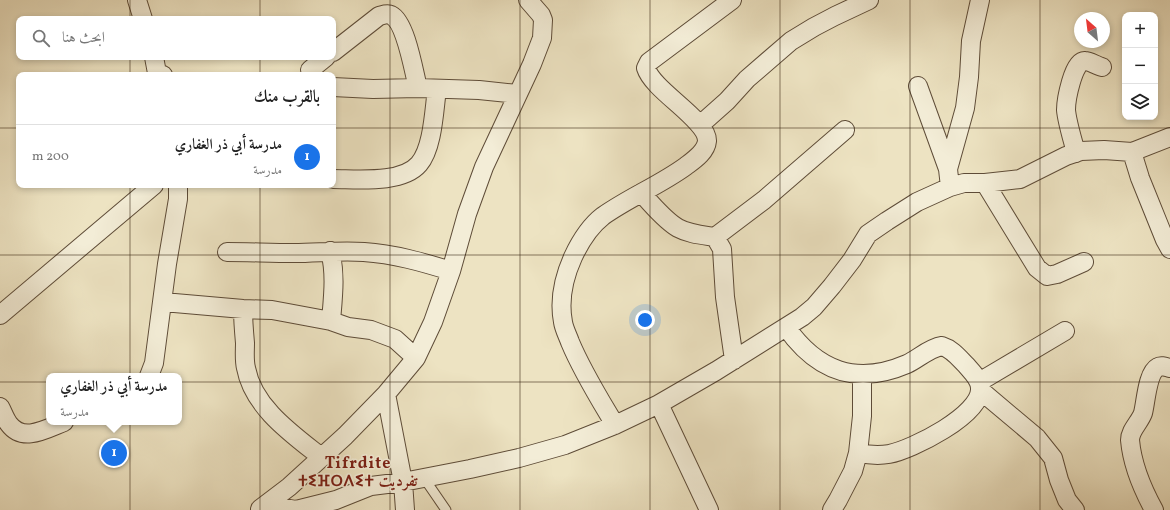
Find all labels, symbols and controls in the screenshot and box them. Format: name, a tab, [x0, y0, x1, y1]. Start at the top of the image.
north arrow	[1074, 12, 1110, 48]
map controls	[1122, 12, 1158, 120]
button: +	[1122, 12, 1158, 48]
search box	[16, 16, 336, 60]
icon: search	[30, 27, 52, 49]
text: ابحث هنا	[62, 28, 105, 49]
button: −	[1122, 48, 1158, 84]
button: layers	[1122, 84, 1158, 120]
text: بالقرب منك	[254, 86, 320, 109]
text: مدرسة أبي ذر الغفاري	[175, 135, 282, 156]
text: 200 m	[32, 148, 69, 166]
text: 1	[304, 148, 310, 166]
text: مدرسة	[253, 162, 282, 180]
your location	[635, 310, 655, 330]
popup	[46, 373, 182, 425]
text: مدرسة أبي ذر الغفاري	[60, 377, 168, 398]
text: مدرسة	[60, 404, 89, 422]
pin: 1	[101, 438, 127, 468]
district label: Tifrdite ⵜⵉⴼⵔⴷⵉⵜ تفرديت	[299, 453, 418, 493]

